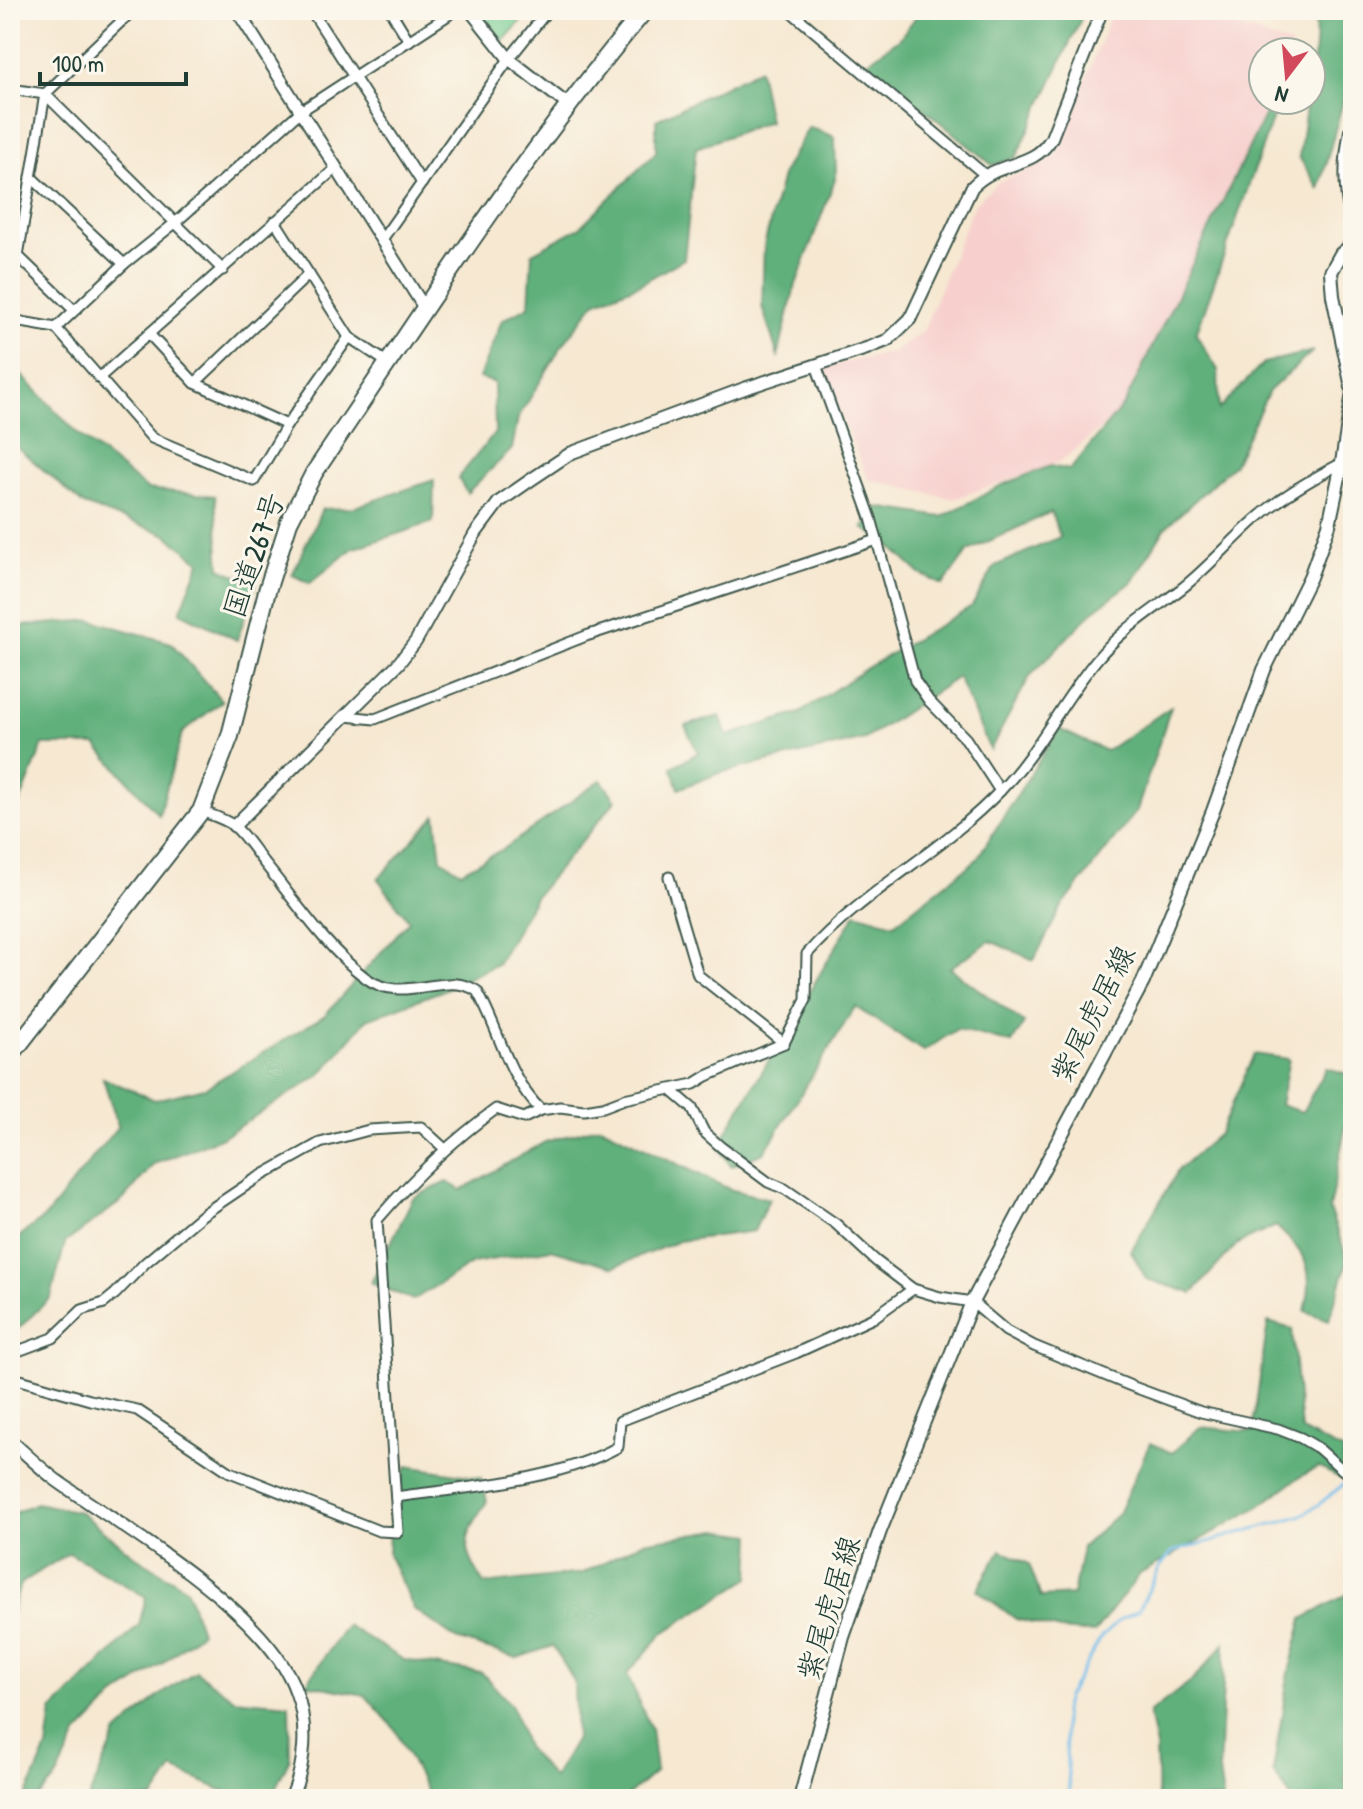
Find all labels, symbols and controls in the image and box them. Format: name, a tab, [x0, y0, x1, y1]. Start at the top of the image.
scale bar	[40, 36, 186, 86]
north arrow	[1247, 36, 1327, 116]
text: 100 m	[52, 47, 104, 79]
text: N	[1271, 79, 1291, 111]
street label: 国道267号	[213, 486, 293, 623]
street label: 紫尾虎居線	[1040, 938, 1144, 1089]
street label: 紫尾虎居線	[787, 1530, 869, 1685]

